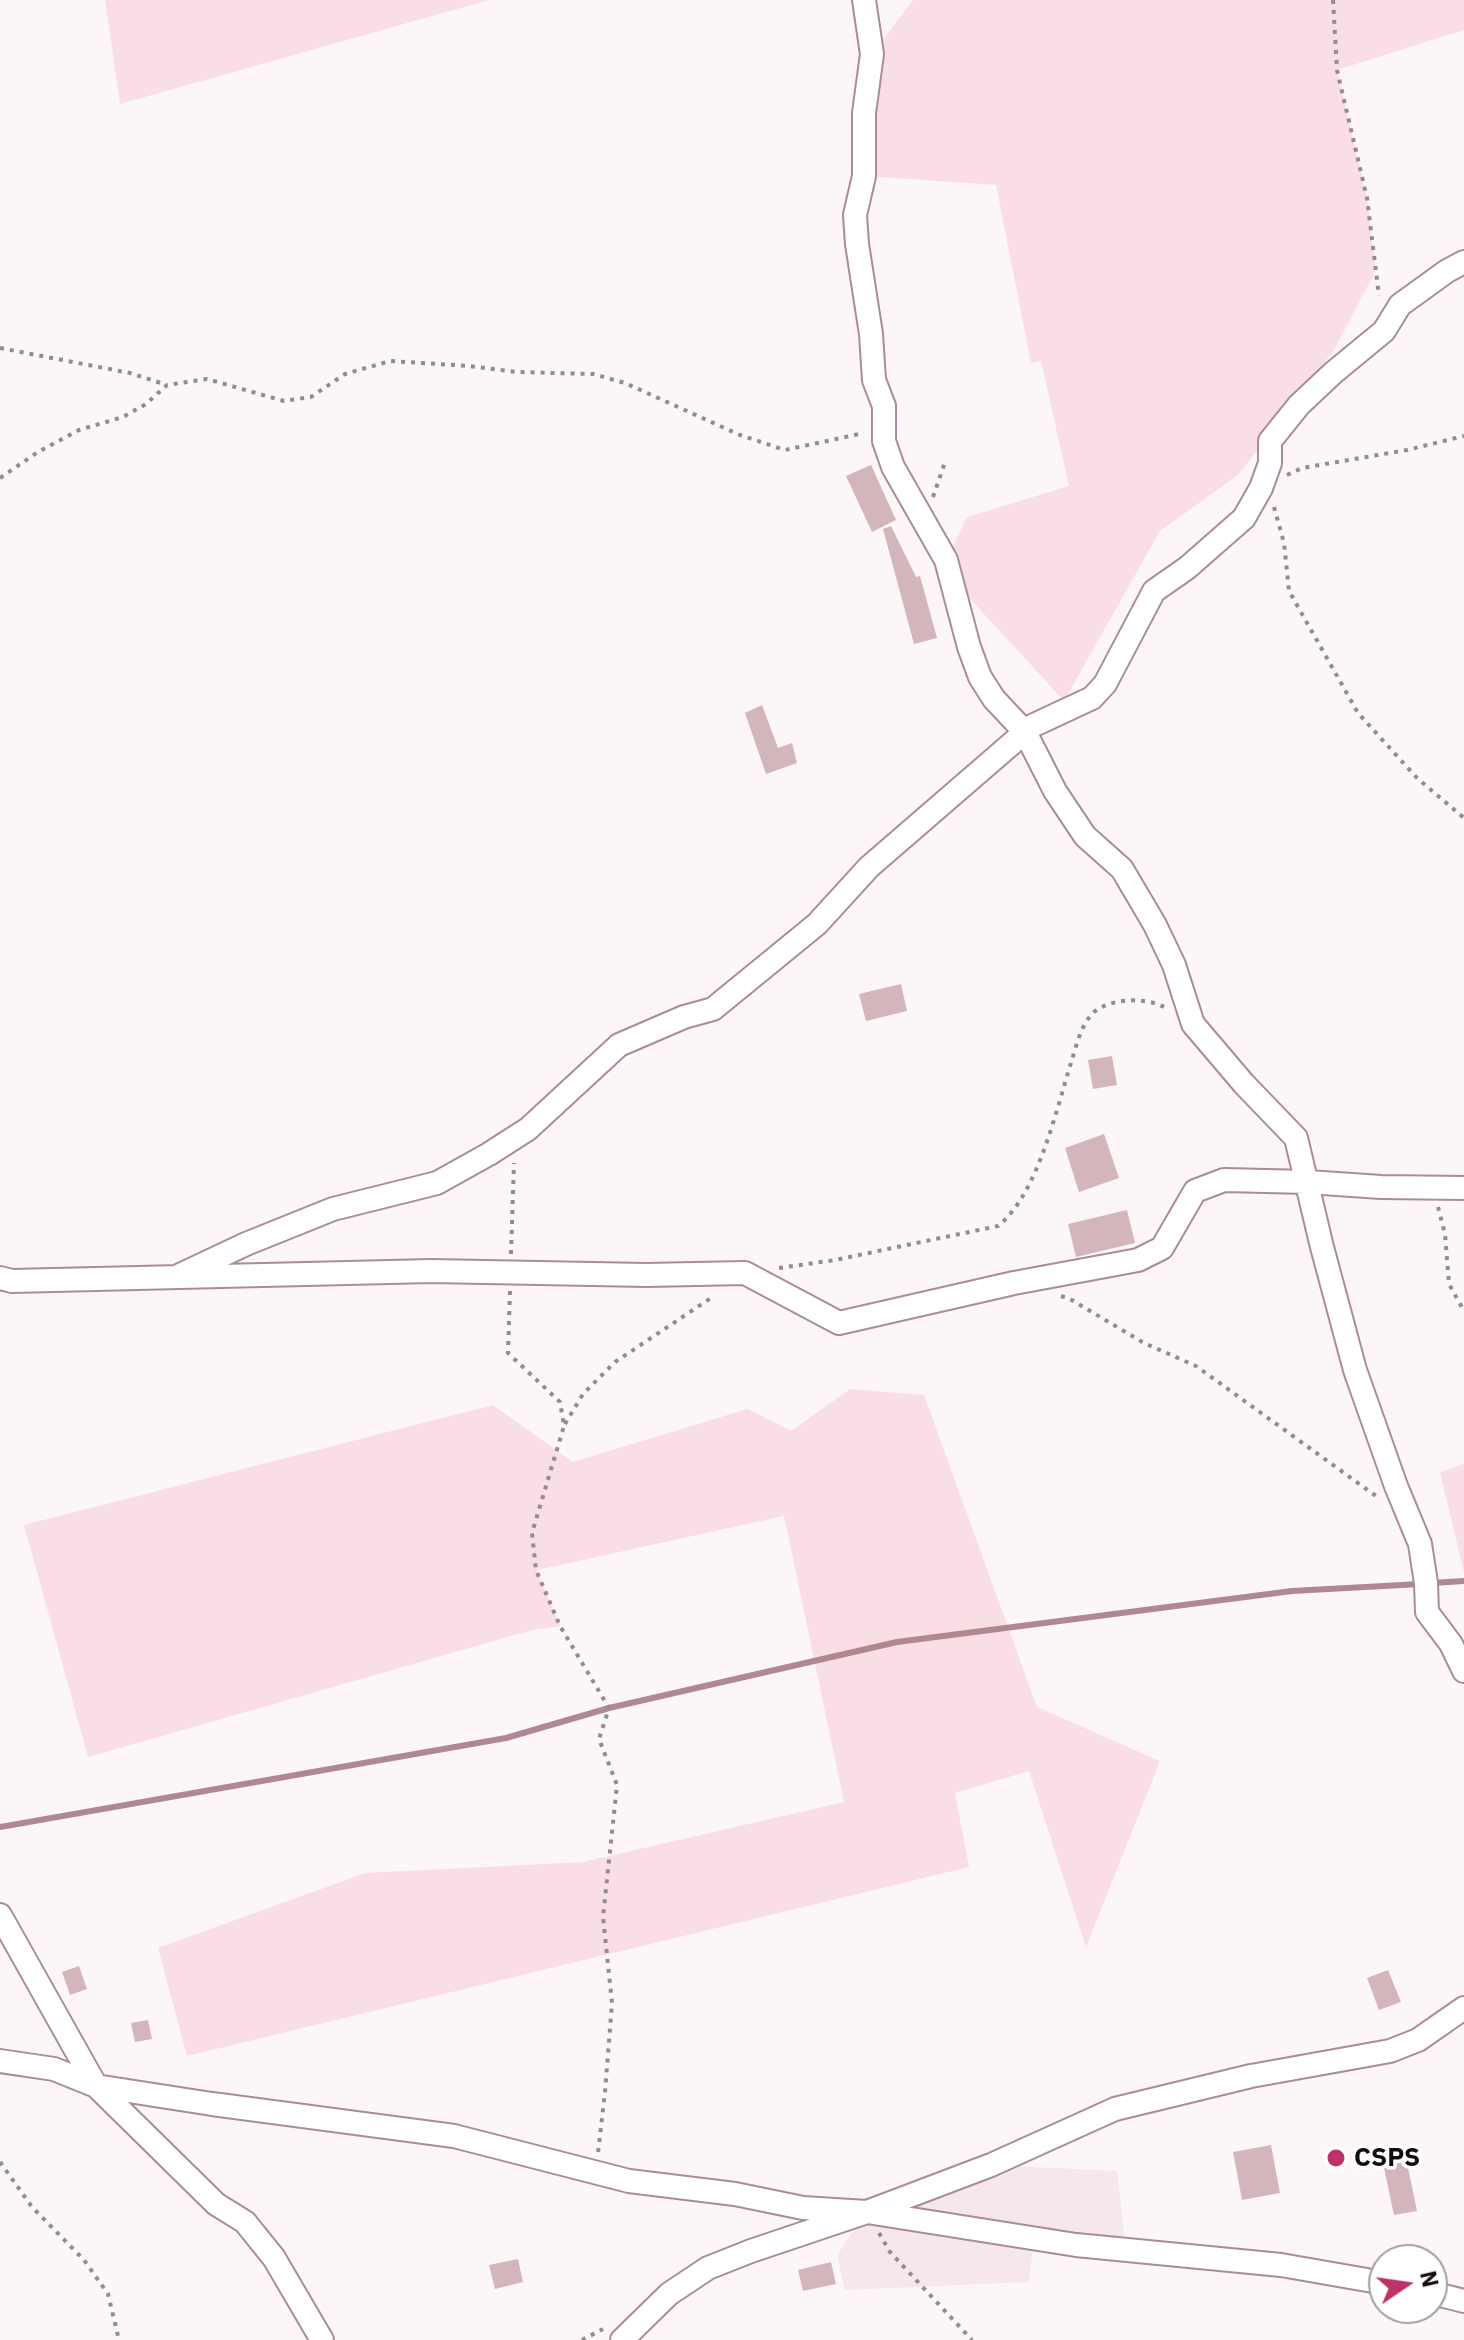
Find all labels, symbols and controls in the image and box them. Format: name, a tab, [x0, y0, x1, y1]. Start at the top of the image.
place label: CSPS	[1354, 2142, 1420, 2174]
marker: CSPS	[1325, 2147, 1347, 2169]
north arrow	[1368, 2244, 1448, 2324]
text: N	[1414, 2268, 1446, 2290]

